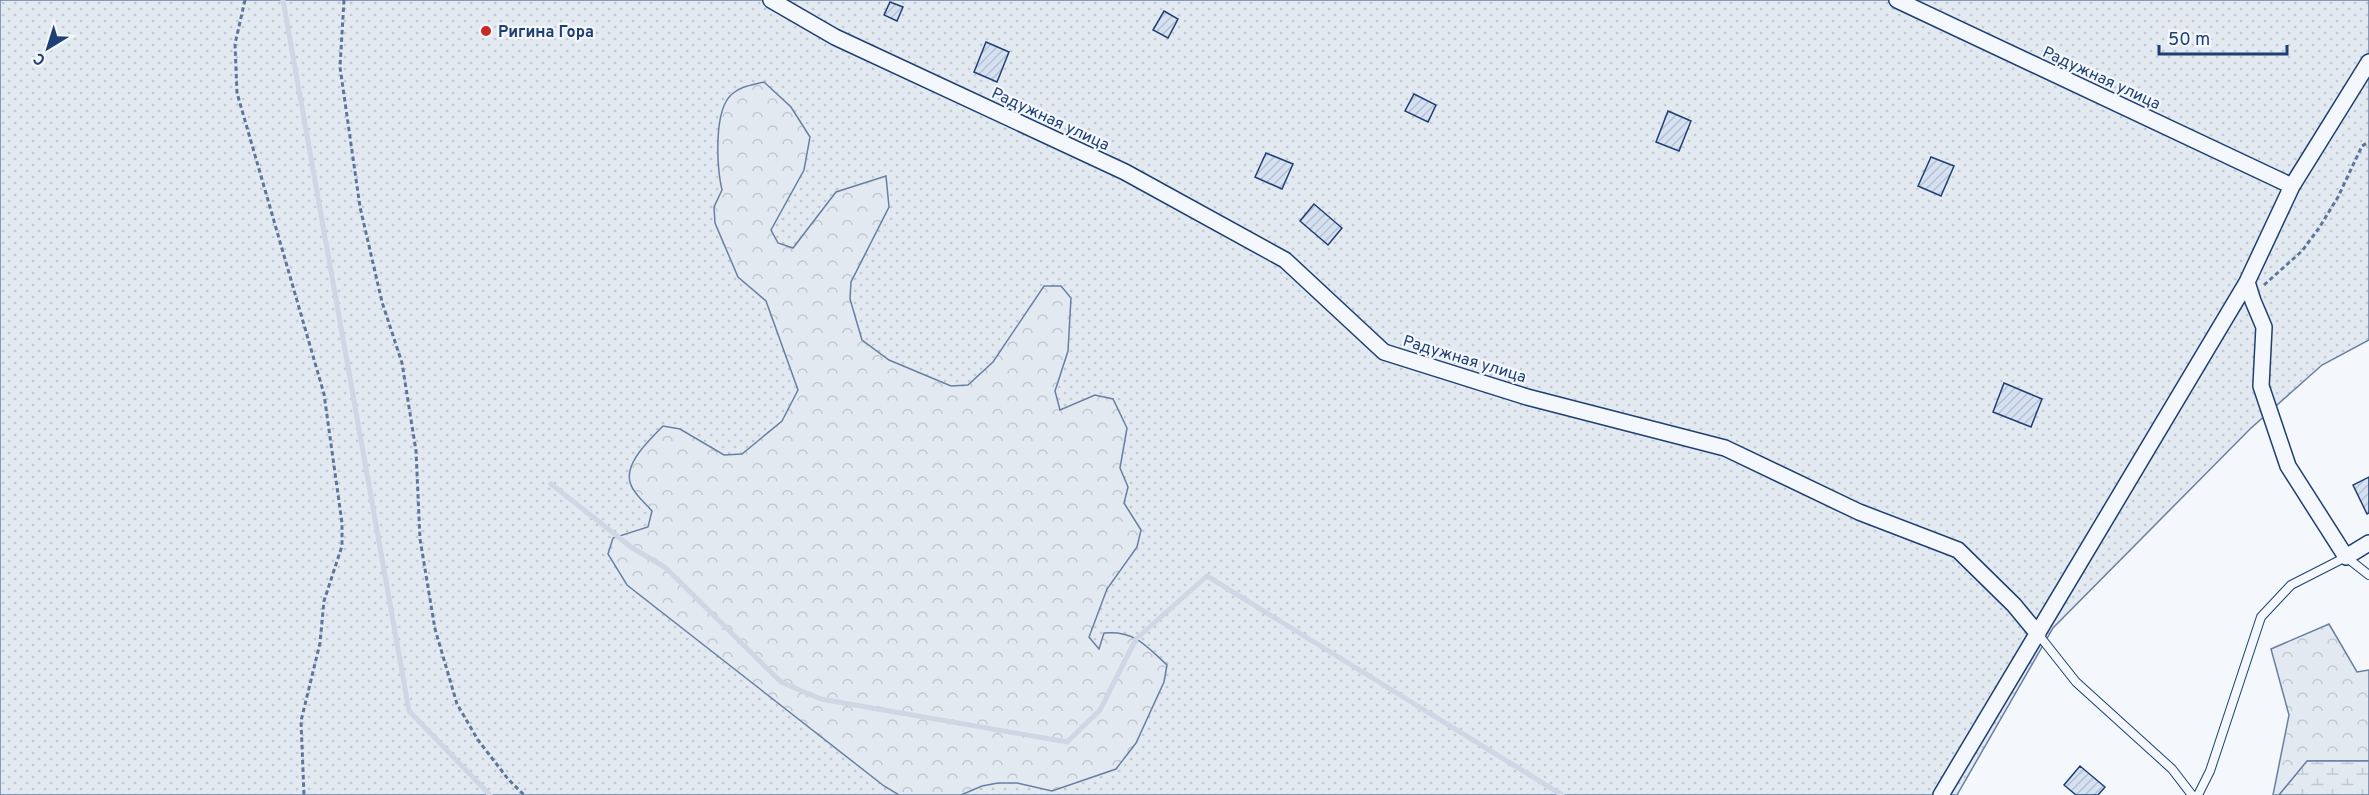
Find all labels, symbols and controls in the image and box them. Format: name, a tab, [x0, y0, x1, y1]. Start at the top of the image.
north arrow	[18, 18, 78, 78]
scale bar	[2159, 18, 2286, 56]
place label: Ригина Гора	[498, 23, 594, 43]
marker: Ригина Гора	[479, 24, 493, 38]
text: 50 m	[2168, 29, 2210, 52]
street label: Радужная улица	[2039, 43, 2163, 115]
text: С	[30, 47, 50, 69]
street label: Радужная улица	[988, 84, 1112, 156]
street label: Радужная улица	[1400, 332, 1529, 388]

